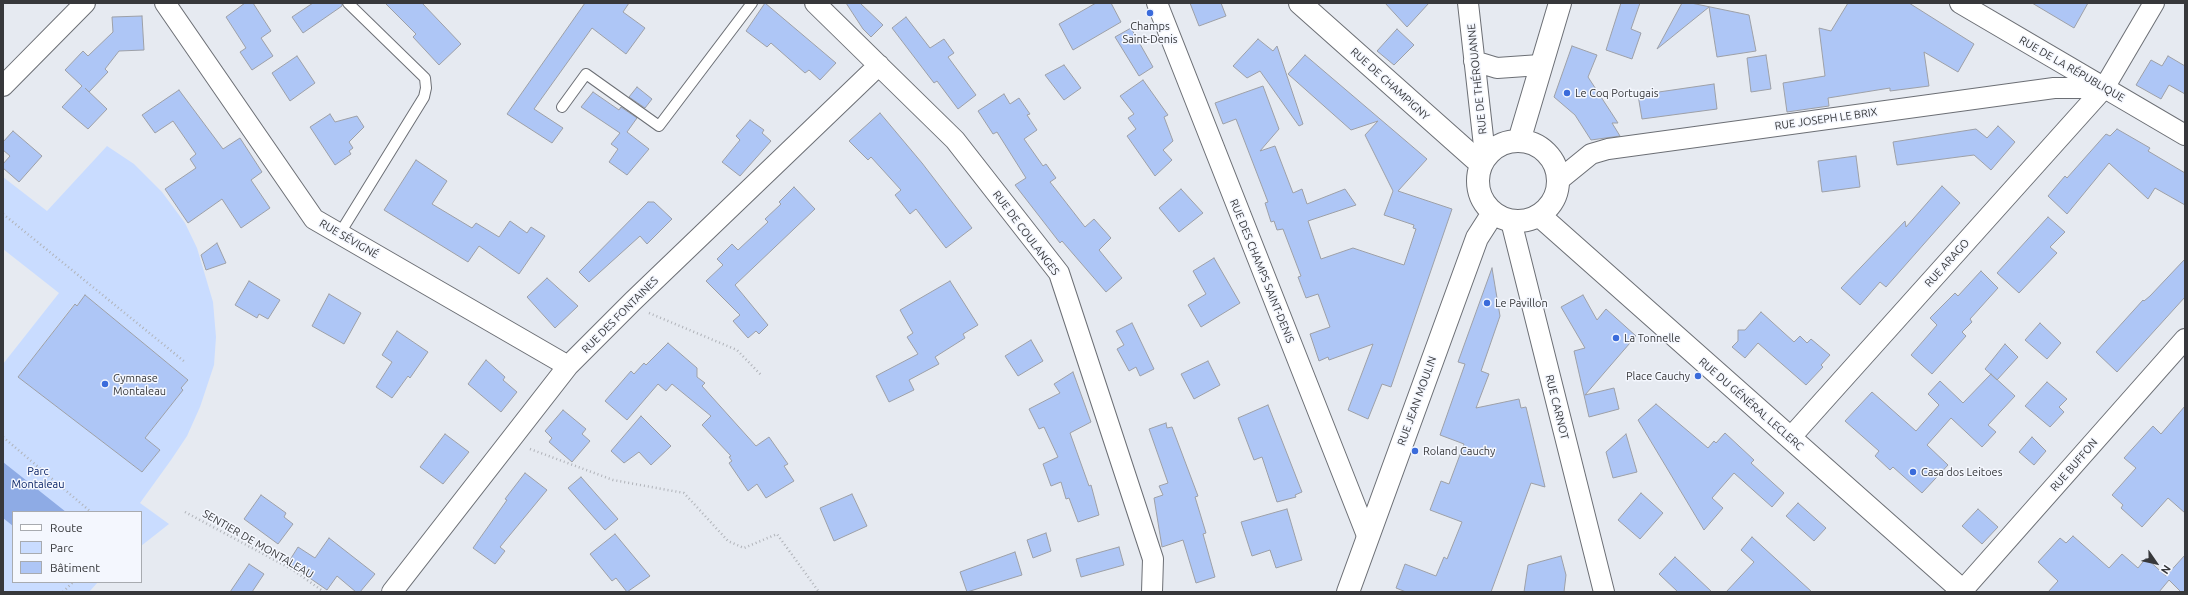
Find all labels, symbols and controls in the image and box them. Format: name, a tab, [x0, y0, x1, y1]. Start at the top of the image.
marker: Champs Saint-Denis	[1145, 8, 1155, 18]
place label: Champs Saint-Denis	[1122, 19, 1178, 45]
street label: RUE DE THÉROUANNE	[1465, 23, 1489, 135]
street label: RUE DE LA RÉPUBLIQUE	[2017, 33, 2127, 105]
street label: RUE DE CHAMPIGNY	[1348, 45, 1432, 123]
place label: Le Coq Portugais	[1575, 86, 1658, 100]
marker: Le Coq Portugais	[1562, 88, 1572, 98]
street label: RUE JOSEPH LE BRIX	[1774, 105, 1878, 133]
street label: RUE DE COULANGES	[990, 188, 1062, 278]
street label: RUE DES CHAMPS SAINT-DENIS	[1227, 197, 1297, 345]
street label: RUE SÉVIGNÉ	[317, 217, 381, 261]
street label: RUE ARAGO	[1922, 236, 1972, 290]
street label: RUE DES FONTAINES	[579, 274, 661, 356]
place label: Le Pavillon	[1495, 296, 1548, 310]
marker: Le Pavillon	[1482, 298, 1492, 308]
place label: La Tonnelle	[1624, 331, 1680, 345]
marker: La Tonnelle	[1611, 333, 1621, 343]
street label: RUE JEAN MOULIN	[1395, 354, 1439, 448]
street label: RUE DU GÉNÉRAL LECLERC	[1696, 355, 1806, 453]
place label: Place Cauchy	[1626, 369, 1690, 383]
place label: Gymnase Montaleau	[113, 371, 166, 397]
marker: Place Cauchy	[1693, 371, 1703, 381]
street label: RUE CARNOT	[1543, 373, 1571, 441]
marker: Gymnase Montaleau	[100, 379, 110, 389]
street label: RUE BUFFON	[2048, 436, 2100, 494]
place label: Roland Cauchy	[1423, 444, 1495, 458]
marker: Roland Cauchy	[1410, 446, 1420, 456]
park label: Parc Montaleau	[11, 464, 65, 490]
place label: Casa dos Leitoes	[1921, 465, 2002, 479]
marker: Casa dos Leitoes	[1908, 467, 1918, 477]
street label: SENTIER DE MONTALEAU	[200, 507, 316, 581]
legend	[12, 511, 142, 583]
text: Route	[50, 521, 83, 534]
text: Parc	[50, 541, 73, 554]
north arrow	[2136, 543, 2176, 583]
text: Bâtiment	[50, 561, 100, 574]
text: N	[2159, 563, 2173, 576]

